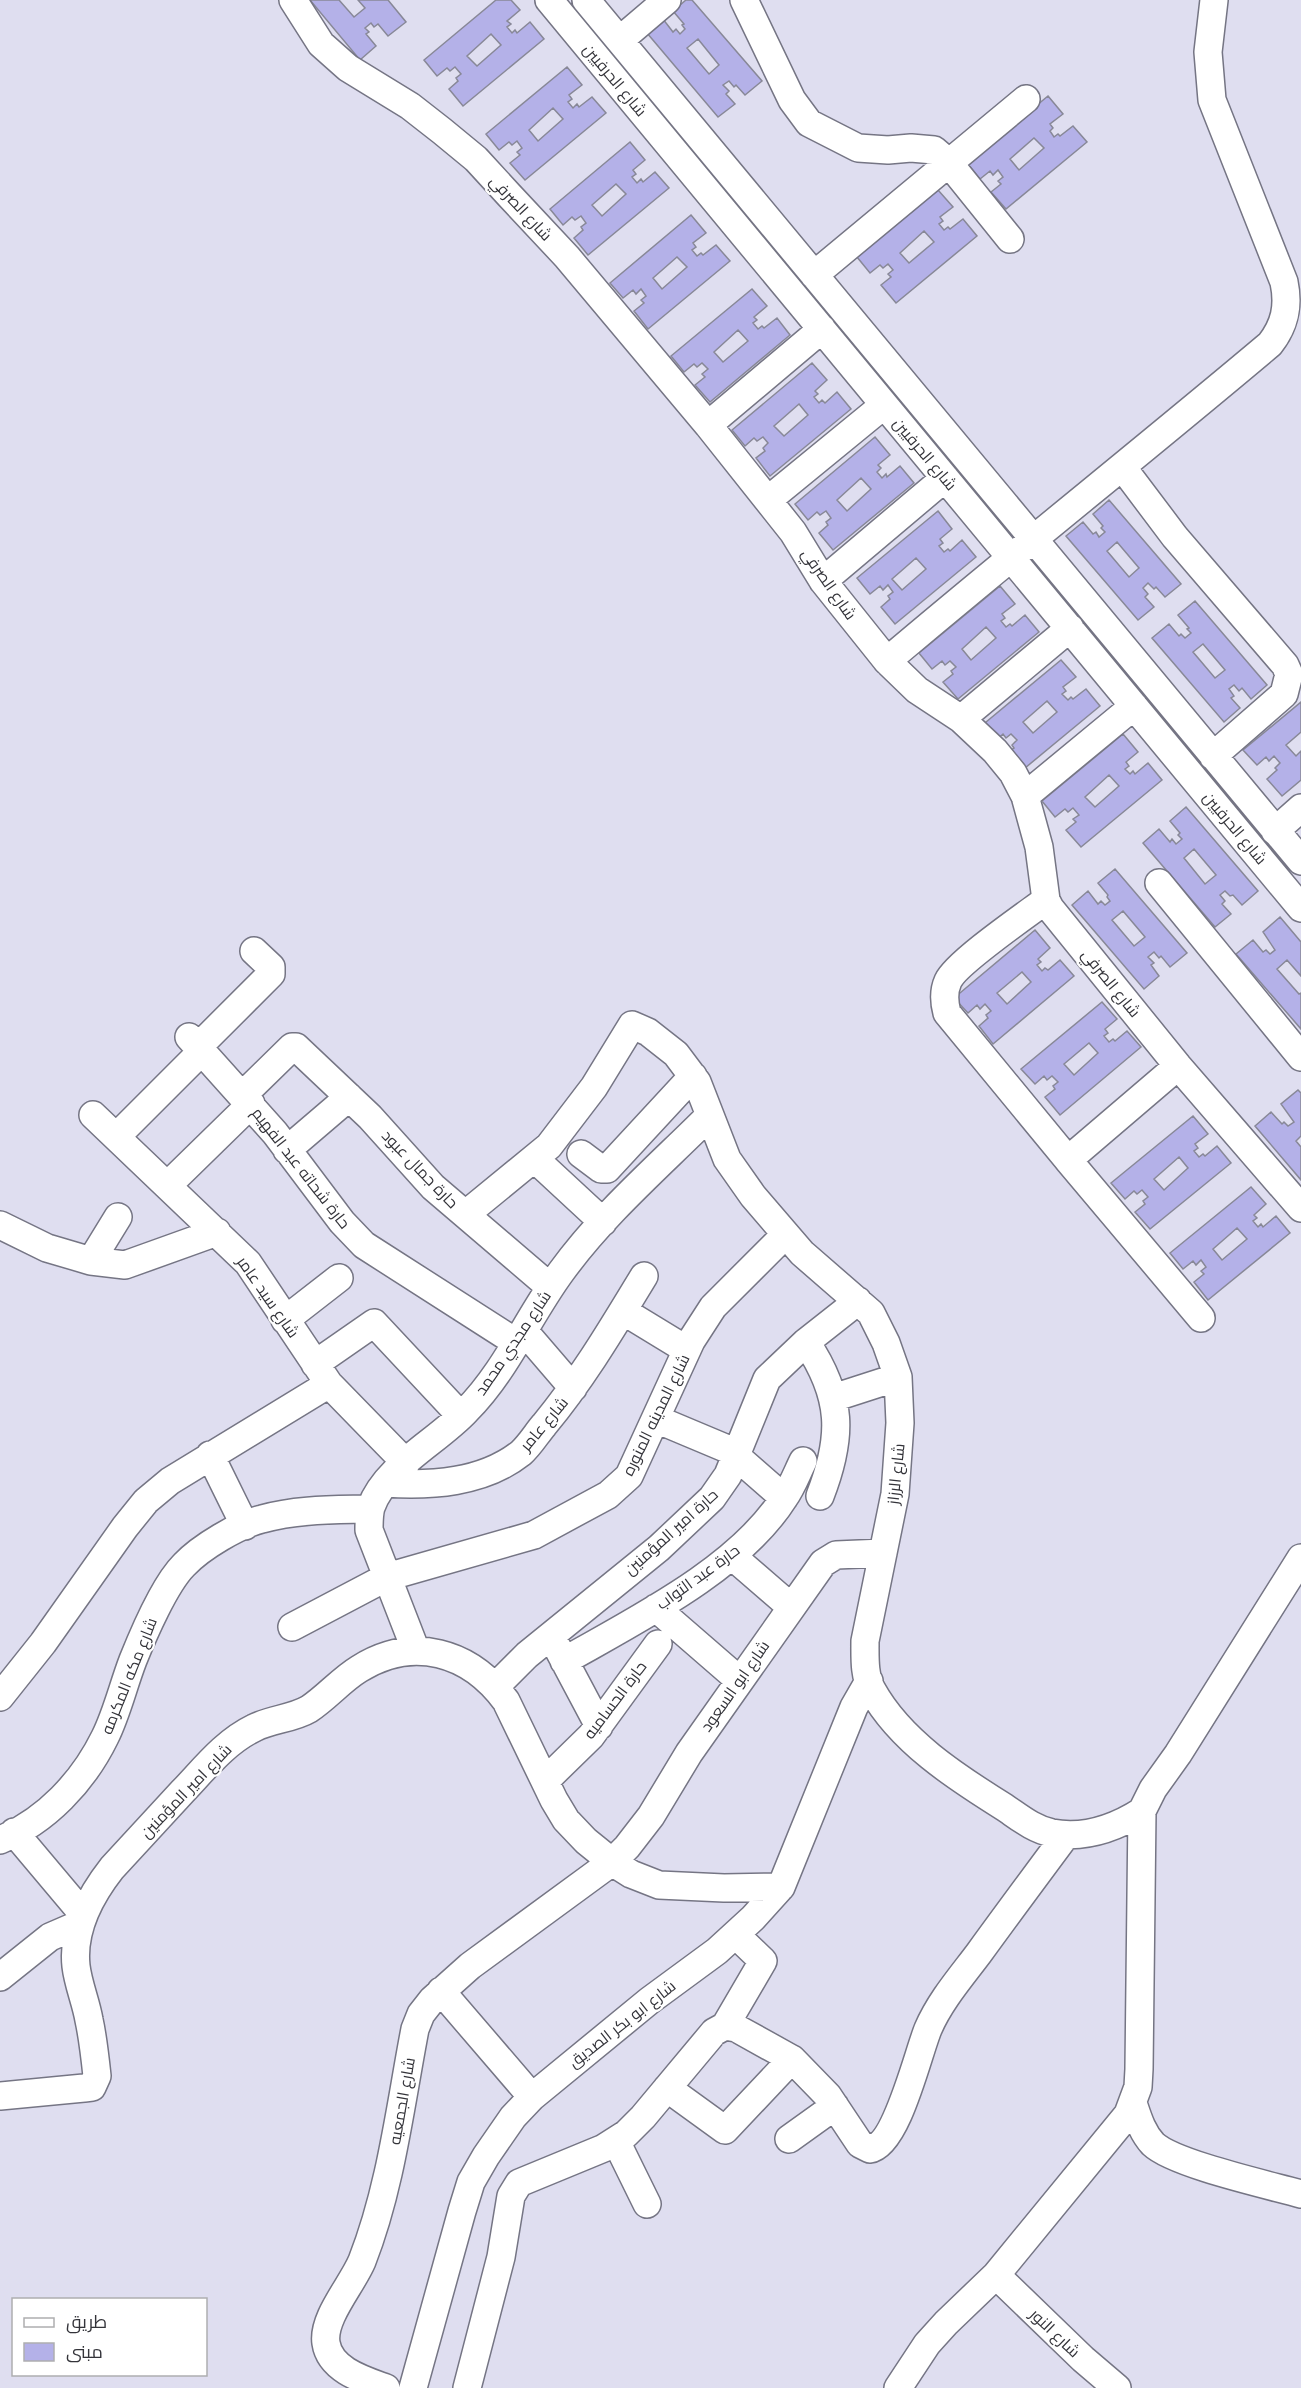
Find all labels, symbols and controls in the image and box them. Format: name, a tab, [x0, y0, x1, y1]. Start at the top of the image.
street label: شارع الحرفيين	[578, 39, 652, 121]
street label: شارع الصرفي	[483, 170, 558, 247]
street label: شارع الحرفيين	[888, 413, 962, 495]
street label: شارع الصرفي	[794, 544, 862, 626]
street label: شارع الحرفيين	[1198, 787, 1272, 869]
street label: شارع الصرفي	[1075, 944, 1146, 1024]
street label: حارة شحاته عبد الفهيم	[246, 1102, 356, 1234]
street label: حارة جمال عبود	[376, 1124, 464, 1214]
street label: شارع سيد عامر	[231, 1251, 305, 1343]
street label: شارع مجدي محمد	[469, 1286, 558, 1401]
street label: شارع المدينه المنوره	[617, 1350, 695, 1480]
street label: شارع عامر	[514, 1392, 574, 1457]
street label: شارع الرزاز	[881, 1442, 911, 1507]
street label: حارة امير المؤمنين	[619, 1484, 723, 1580]
street label: حارة عبد التواب	[652, 1539, 744, 1615]
street label: شارع مكه المكرمه	[95, 1614, 163, 1738]
street label: شارع ابو السعود	[695, 1636, 775, 1736]
street label: حارة الحساميه	[578, 1656, 652, 1744]
street label: شارع امير المؤمنين	[135, 1739, 237, 1843]
street label: شارع ابو بكر الصديق	[563, 1975, 681, 2073]
street label: شارع الجمعيه	[383, 2055, 421, 2147]
legend	[12, 2298, 207, 2376]
street label: شارع النور	[1024, 2302, 1085, 2363]
text: طريق	[66, 2309, 107, 2334]
text: مبنى	[66, 2339, 103, 2364]

